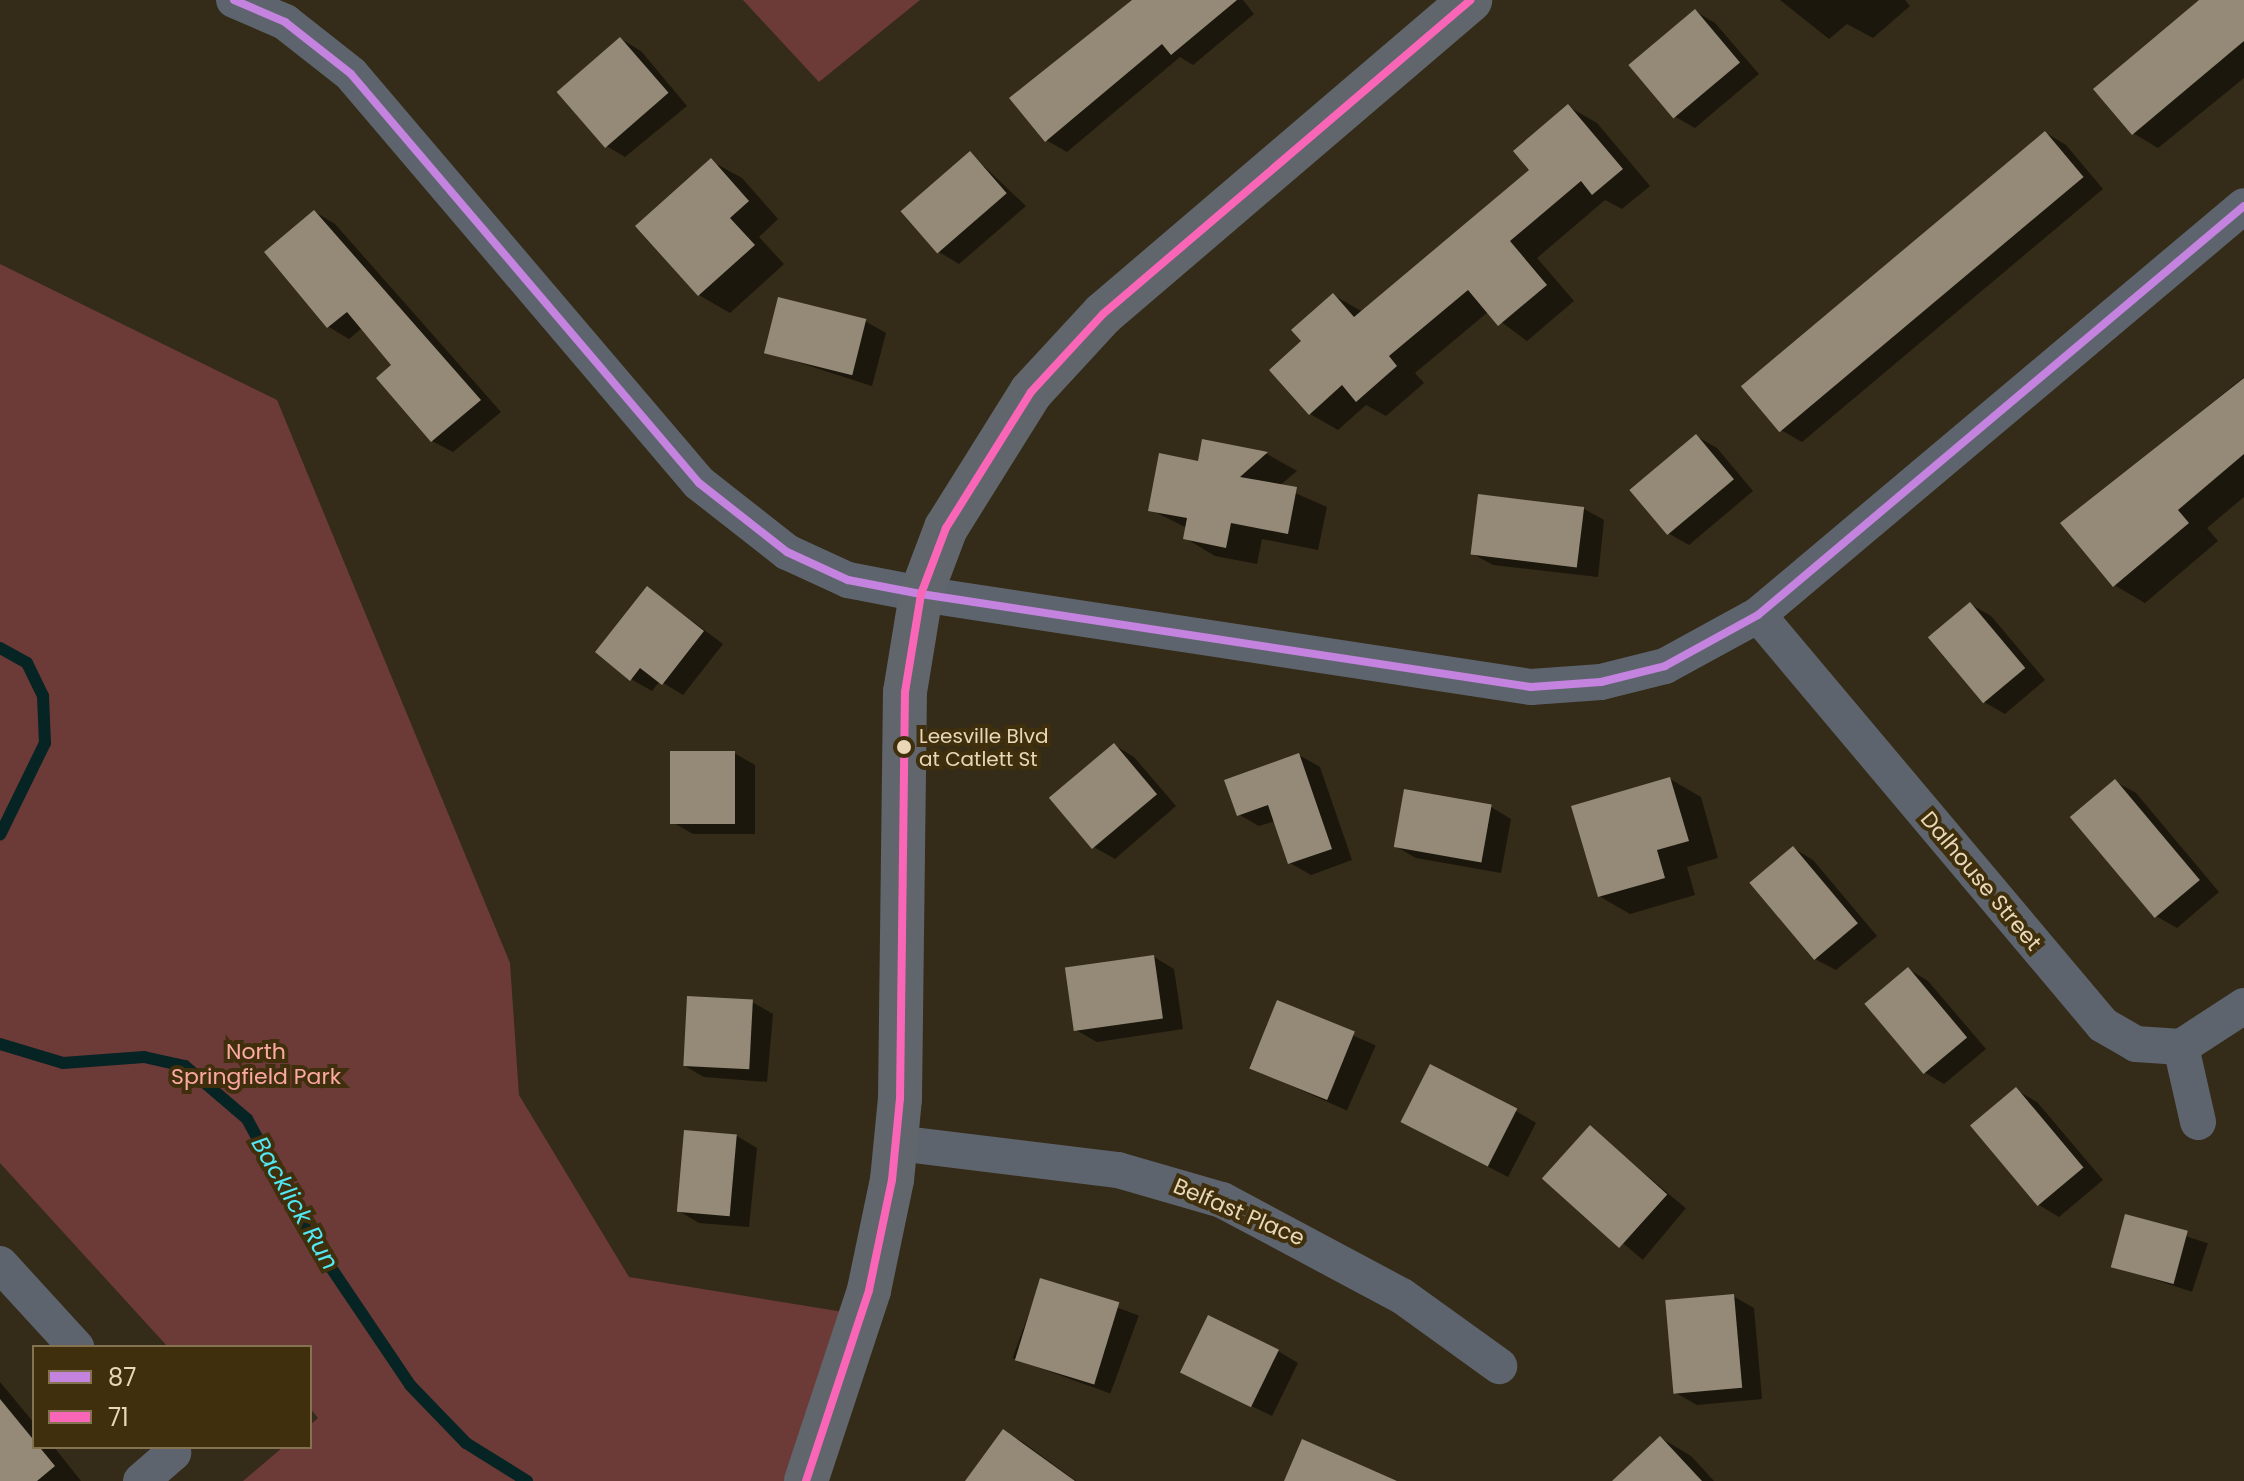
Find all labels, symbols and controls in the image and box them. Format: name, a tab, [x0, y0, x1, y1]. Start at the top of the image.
place label: Leesville Blvd at Catlett St	[919, 724, 1049, 771]
marker: Leesville Blvd at Catlett St	[896, 739, 912, 755]
street label: Dalhouse Street	[1915, 806, 2047, 956]
park label: North Springfield Park	[171, 1038, 341, 1090]
water label: Backlick Run	[245, 1131, 345, 1275]
street label: Belfast Place	[1169, 1172, 1309, 1252]
legend	[32, 1345, 312, 1449]
text: 87	[108, 1361, 136, 1394]
text: 71	[108, 1401, 129, 1434]

